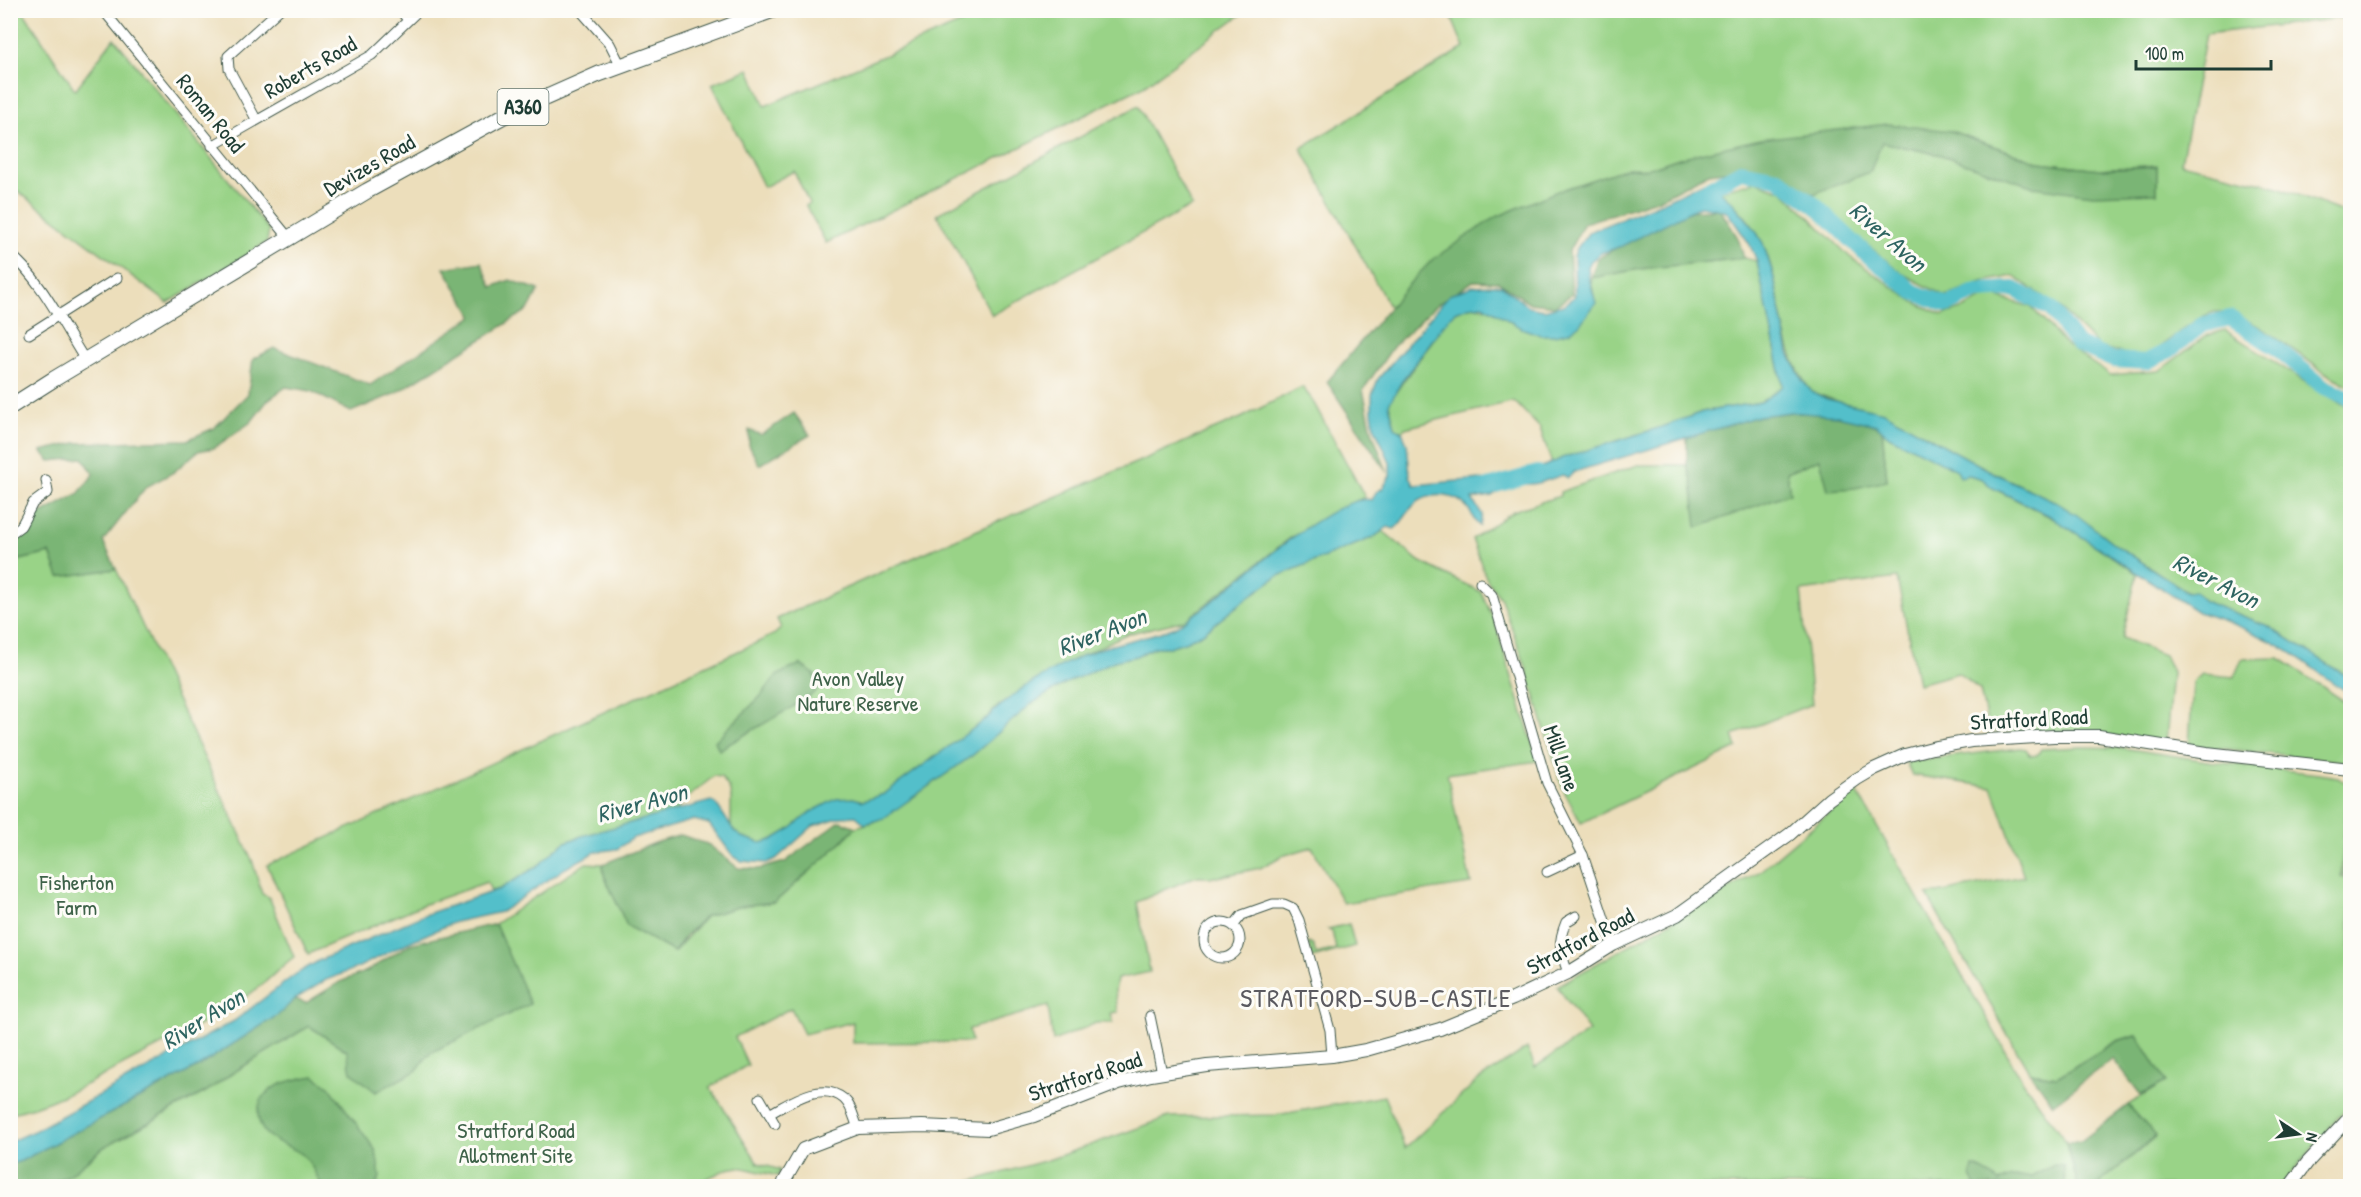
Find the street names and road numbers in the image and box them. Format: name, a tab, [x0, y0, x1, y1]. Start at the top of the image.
street label: Roberts Road	[258, 28, 362, 106]
street label: Roman Road	[170, 67, 252, 159]
road number: A360	[498, 89, 548, 125]
street label: Devizes Road	[318, 127, 420, 203]
street label: Stratford Road	[1970, 701, 2089, 737]
street label: Mill Lane	[1537, 721, 1587, 795]
street label: Stratford Road	[1521, 900, 1639, 982]
street label: Stratford Road	[1025, 1043, 1146, 1108]

